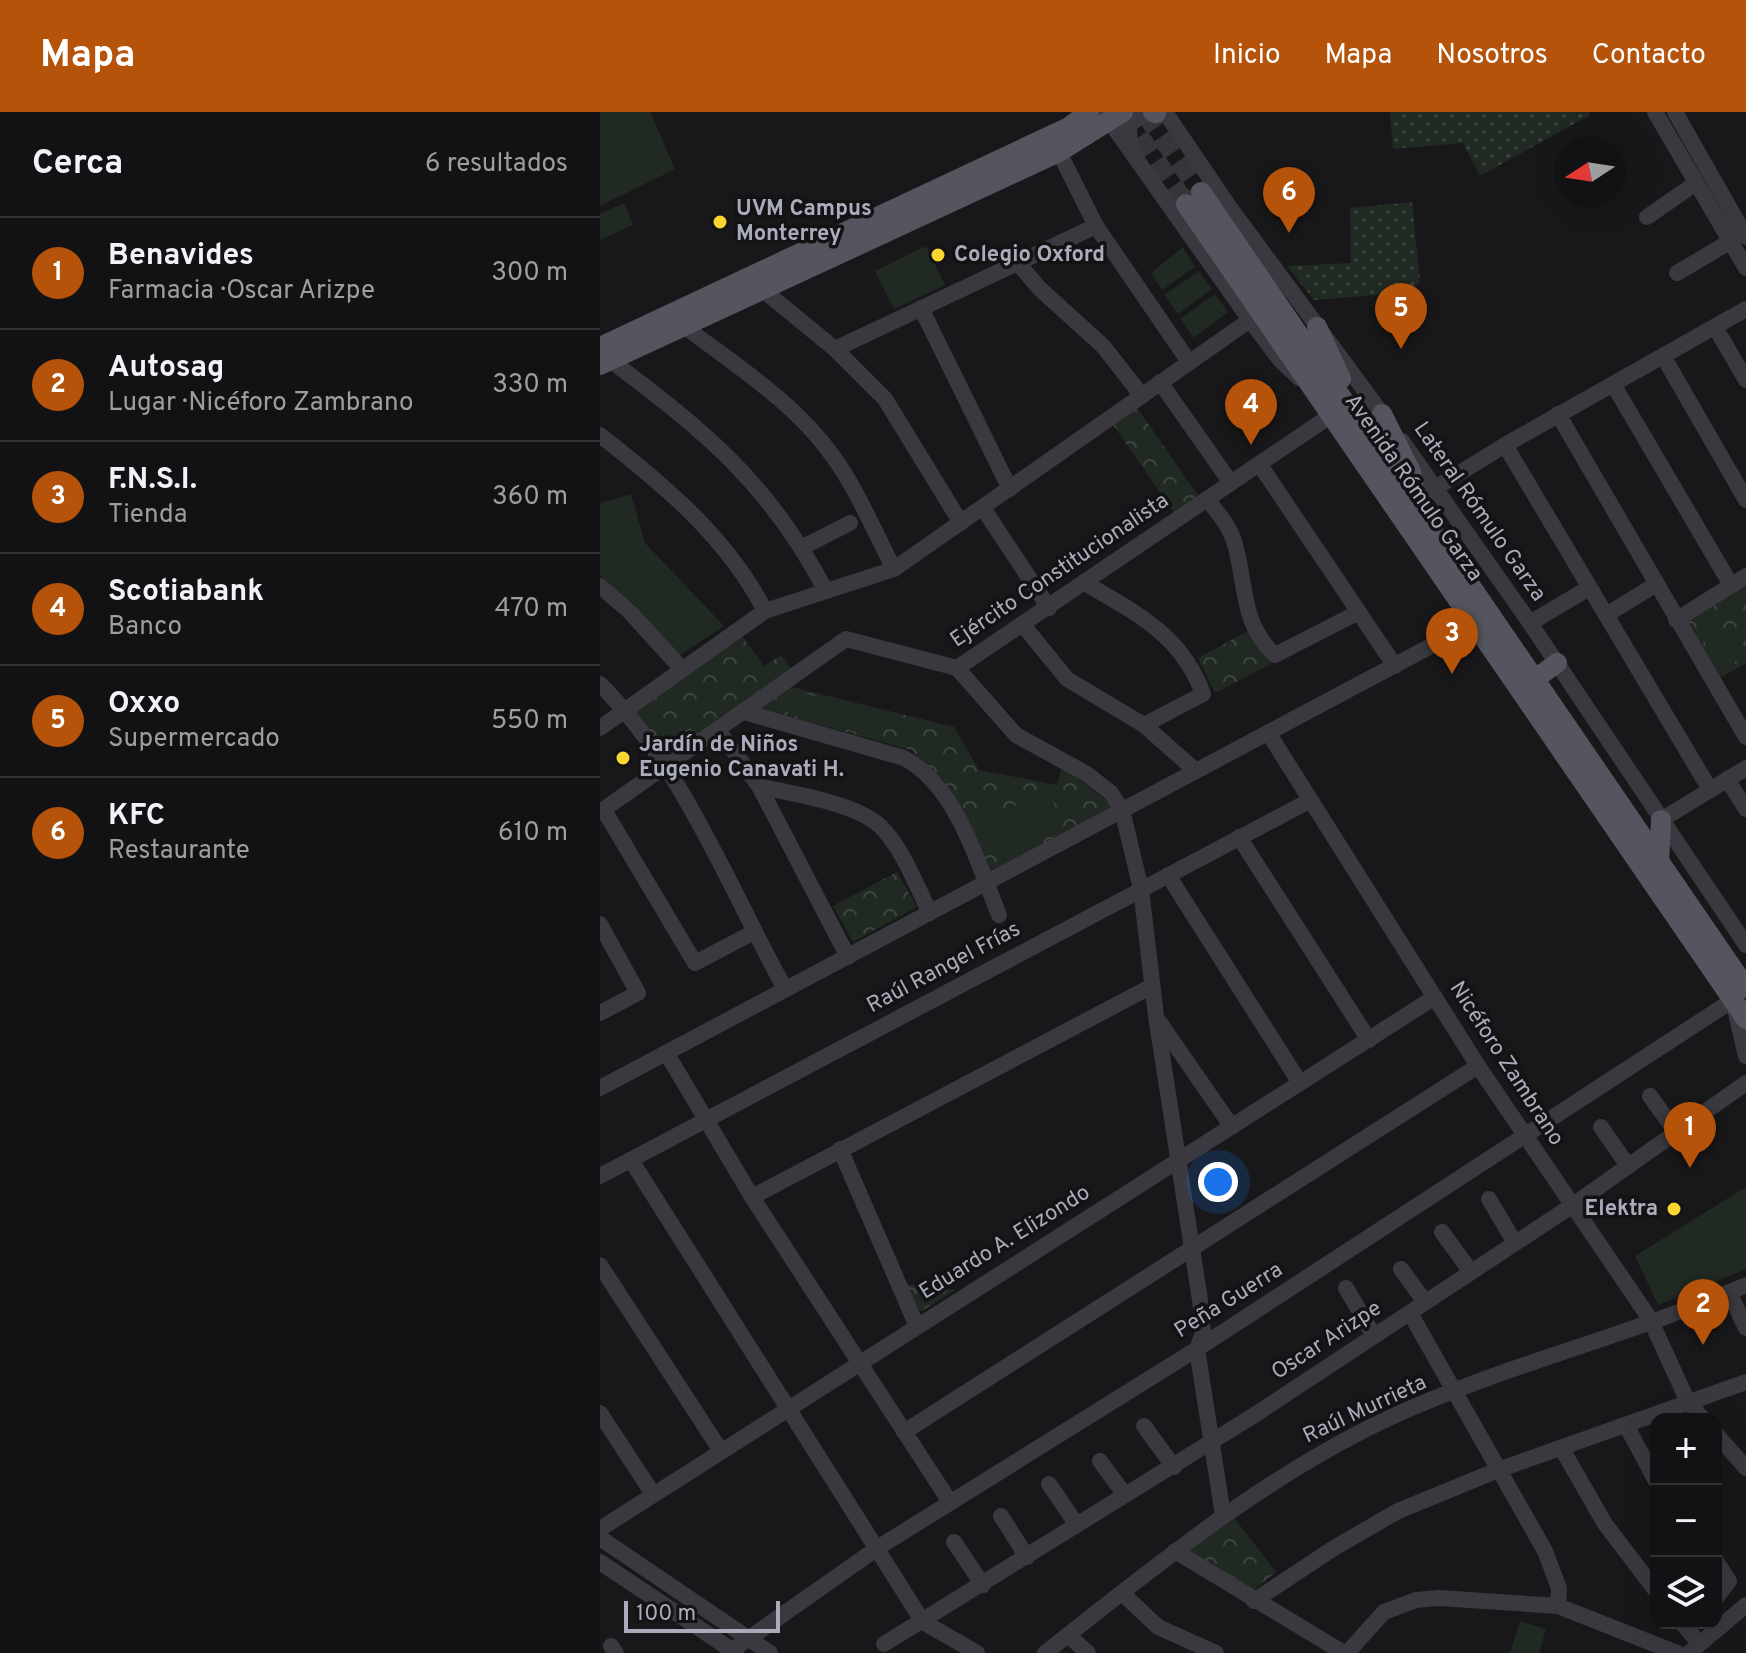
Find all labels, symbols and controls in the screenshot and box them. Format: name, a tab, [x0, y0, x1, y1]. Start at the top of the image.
text: Mapa	[40, 32, 136, 81]
text: Inicio	[1213, 38, 1281, 74]
text: Mapa	[1325, 38, 1392, 74]
text: Nosotros	[1436, 38, 1548, 74]
text: Contacto	[1592, 38, 1706, 74]
north arrow	[1554, 136, 1626, 208]
text: Cerca	[32, 143, 123, 186]
text: 6 resultados	[425, 148, 568, 181]
pin: 6	[1263, 167, 1315, 233]
place label: UVM Campus Monterrey	[736, 196, 872, 248]
marker: UVM Campus Monterrey	[711, 213, 729, 231]
text: Benavides	[108, 238, 254, 275]
place label: Colegio Oxford	[954, 242, 1105, 269]
marker: Colegio Oxford	[929, 246, 947, 264]
text: 1	[53, 257, 63, 290]
text: 300 m	[491, 257, 568, 290]
text: Farmacia · Oscar Arizpe	[108, 275, 375, 308]
pin: 5	[1375, 283, 1427, 349]
text: Autosag	[108, 350, 224, 387]
text: 2	[50, 369, 66, 402]
text: 330 m	[492, 369, 568, 402]
pin: 4	[1225, 379, 1277, 445]
text: Lugar · Nicéforo Zambrano	[108, 387, 413, 420]
street label: Avenida Rómulo Garza	[1338, 389, 1488, 587]
street label: Lateral Rómulo Garza	[1407, 417, 1551, 607]
text: F.N.S.I.	[108, 462, 197, 499]
text: 3	[50, 481, 66, 514]
text: 360 m	[492, 481, 568, 514]
street label: Ejército Constitucionalista	[946, 488, 1174, 654]
text: Tienda	[108, 499, 187, 532]
text: Scotiabank	[108, 574, 264, 611]
text: 4	[50, 593, 66, 626]
text: 470 m	[494, 593, 568, 626]
pin: 3	[1426, 608, 1478, 674]
text: Banco	[108, 611, 182, 644]
text: Oxxo	[108, 686, 180, 723]
text: 5	[50, 705, 66, 738]
text: 550 m	[491, 705, 568, 738]
text: Supermercado	[108, 723, 280, 756]
place label: Jardín de Niños Eugenio Canavati H.	[639, 732, 844, 784]
marker: Jardín de Niños Eugenio Canavati H.	[614, 749, 632, 767]
text: KFC	[108, 798, 165, 835]
text: 6	[50, 817, 66, 850]
text: 610 m	[498, 817, 568, 850]
text: Restaurante	[108, 835, 250, 868]
street label: Raúl Rangel Frías	[863, 916, 1025, 1020]
street label: Nicéforo Zambrano	[1443, 977, 1569, 1151]
pin: 1	[1664, 1102, 1716, 1168]
your location	[1198, 1162, 1238, 1202]
street label: Eduardo A. Elizondo	[915, 1180, 1095, 1306]
place label: Elektra	[1585, 1196, 1658, 1223]
marker: Elektra	[1665, 1200, 1683, 1218]
street label: Peña Guerra	[1170, 1257, 1288, 1345]
pin: 2	[1677, 1279, 1729, 1345]
street label: Oscar Arizpe	[1267, 1295, 1387, 1387]
street label: Raúl Murrieta	[1299, 1370, 1431, 1450]
map controls	[1650, 1413, 1722, 1629]
button: +	[1650, 1413, 1722, 1485]
button: −	[1650, 1485, 1722, 1557]
button: layers	[1650, 1557, 1722, 1629]
scale bar	[624, 1597, 780, 1633]
text: 100 m	[636, 1601, 696, 1628]

